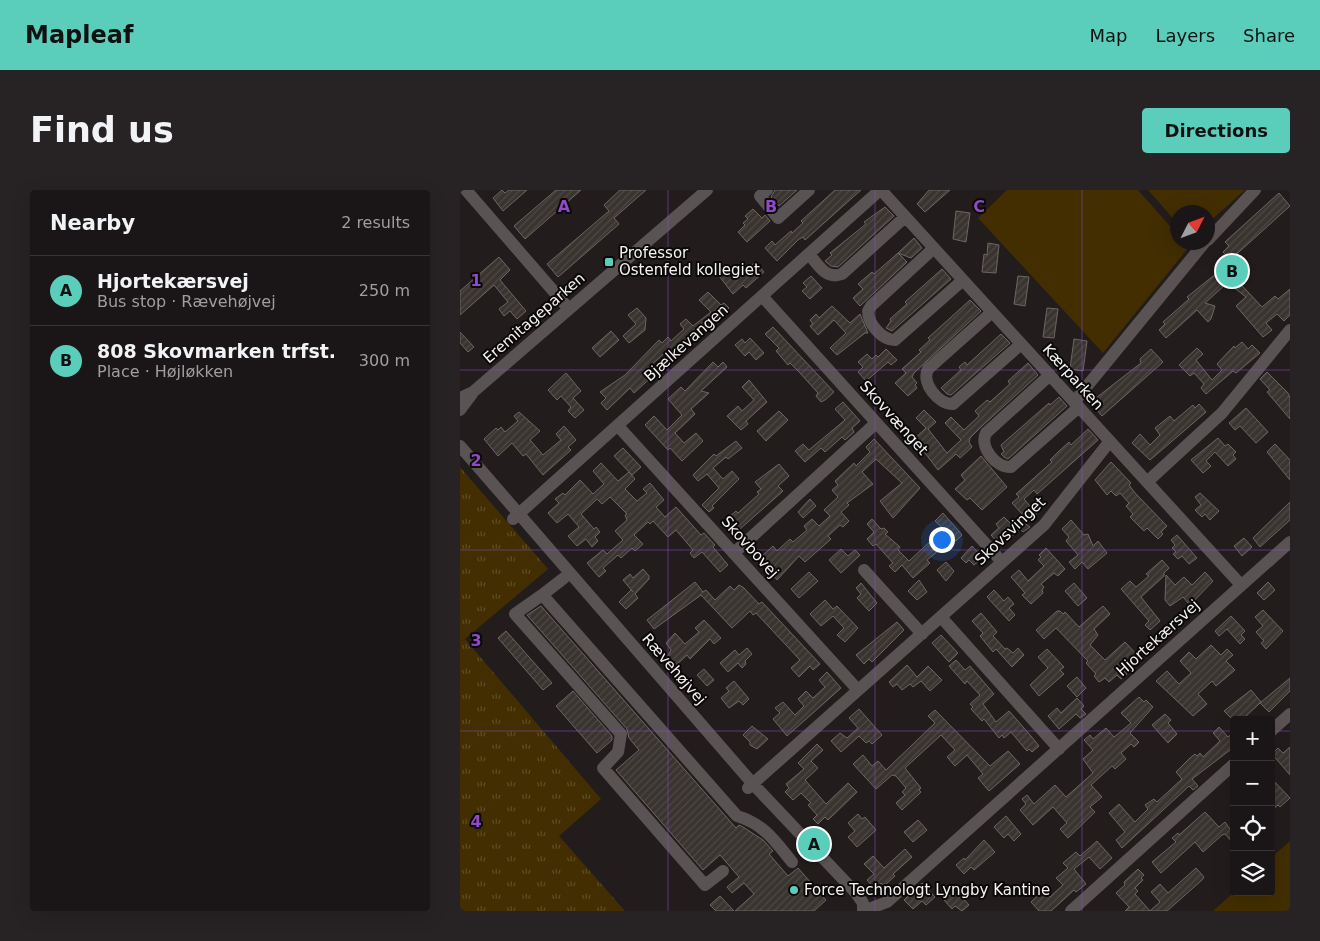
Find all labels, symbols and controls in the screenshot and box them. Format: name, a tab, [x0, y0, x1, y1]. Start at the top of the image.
text: Mapleaf	[25, 21, 133, 49]
text: Map	[1089, 25, 1127, 46]
text: Layers	[1155, 25, 1215, 46]
text: Share	[1243, 25, 1295, 46]
button: Directions	[1142, 108, 1290, 153]
text: Find us	[30, 110, 174, 150]
text: A	[558, 197, 571, 216]
text: B	[765, 197, 777, 216]
text: C	[973, 197, 985, 216]
north arrow	[1170, 205, 1215, 250]
text: Nearby	[50, 211, 135, 235]
text: 2 results	[341, 213, 410, 232]
place label: Professor Ostenfeld kollegiet	[619, 244, 760, 279]
pin: B	[1216, 252, 1248, 290]
marker: Professor Ostenfeld kollegiet	[603, 256, 615, 268]
street label: Eremitageparken	[479, 269, 589, 367]
text: Hjortekærsvej	[97, 270, 249, 292]
text: 1	[470, 271, 482, 290]
text: A	[60, 281, 72, 300]
text: 250 m	[359, 281, 410, 300]
text: Bus stop · Rævehøjvej	[97, 292, 276, 311]
street label: Bjælkevangen	[640, 301, 732, 385]
text: 808 Skovmarken trfst.	[97, 340, 336, 362]
street label: Kærparken	[1039, 340, 1107, 414]
text: B	[60, 351, 72, 370]
text: 300 m	[359, 351, 410, 370]
text: Place · Højløkken	[97, 362, 233, 381]
street label: Skovvænget	[856, 377, 932, 459]
text: 2	[470, 451, 482, 470]
street label: Skovsvinget	[971, 493, 1049, 569]
street label: Skovbovej	[718, 512, 782, 582]
your location	[929, 527, 955, 553]
street label: Hjortekærsvej	[1113, 596, 1203, 680]
street label: Rævehøjvej	[638, 630, 710, 708]
text: 3	[470, 631, 482, 650]
map controls	[1230, 716, 1275, 896]
button: +	[1230, 716, 1275, 761]
button: −	[1230, 761, 1275, 806]
button: locate	[1230, 806, 1275, 851]
text: 4	[470, 812, 482, 831]
pin: A	[798, 825, 830, 863]
button: layers	[1230, 851, 1275, 896]
place label: Force Technologt Lyngby Kantine	[804, 881, 1050, 899]
marker: Force Technologt Lyngby Kantine	[788, 884, 800, 896]

